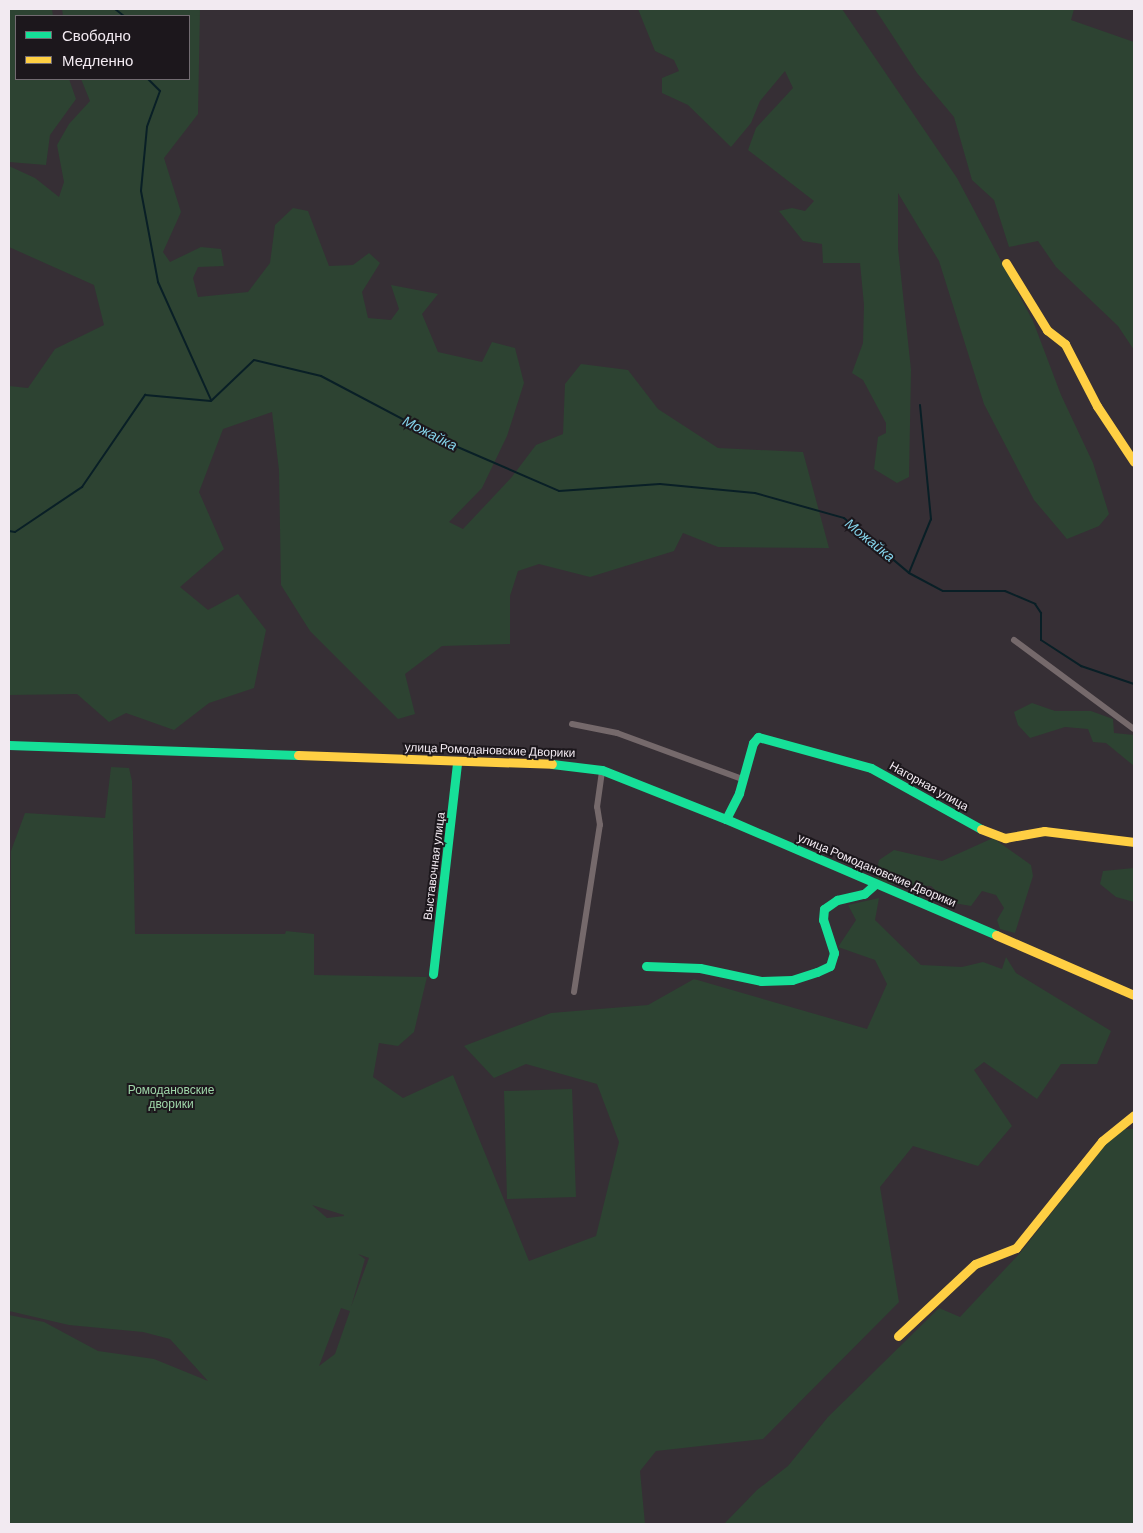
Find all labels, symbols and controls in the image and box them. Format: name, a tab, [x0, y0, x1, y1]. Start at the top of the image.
legend	[15, 15, 190, 80]
text: Свободно	[62, 26, 131, 44]
text: Медленно	[62, 51, 133, 69]
water label: Можайка	[400, 412, 460, 454]
water label: Можайка	[842, 515, 898, 565]
street label: улица Ромодановские Дворики	[404, 740, 576, 760]
street label: Нагорная улица	[887, 758, 971, 814]
street label: Выставочная улица	[420, 811, 448, 921]
street label: улица Ромодановские Дворики	[796, 830, 958, 910]
park label: Ромодановские дворики	[128, 1083, 214, 1111]

